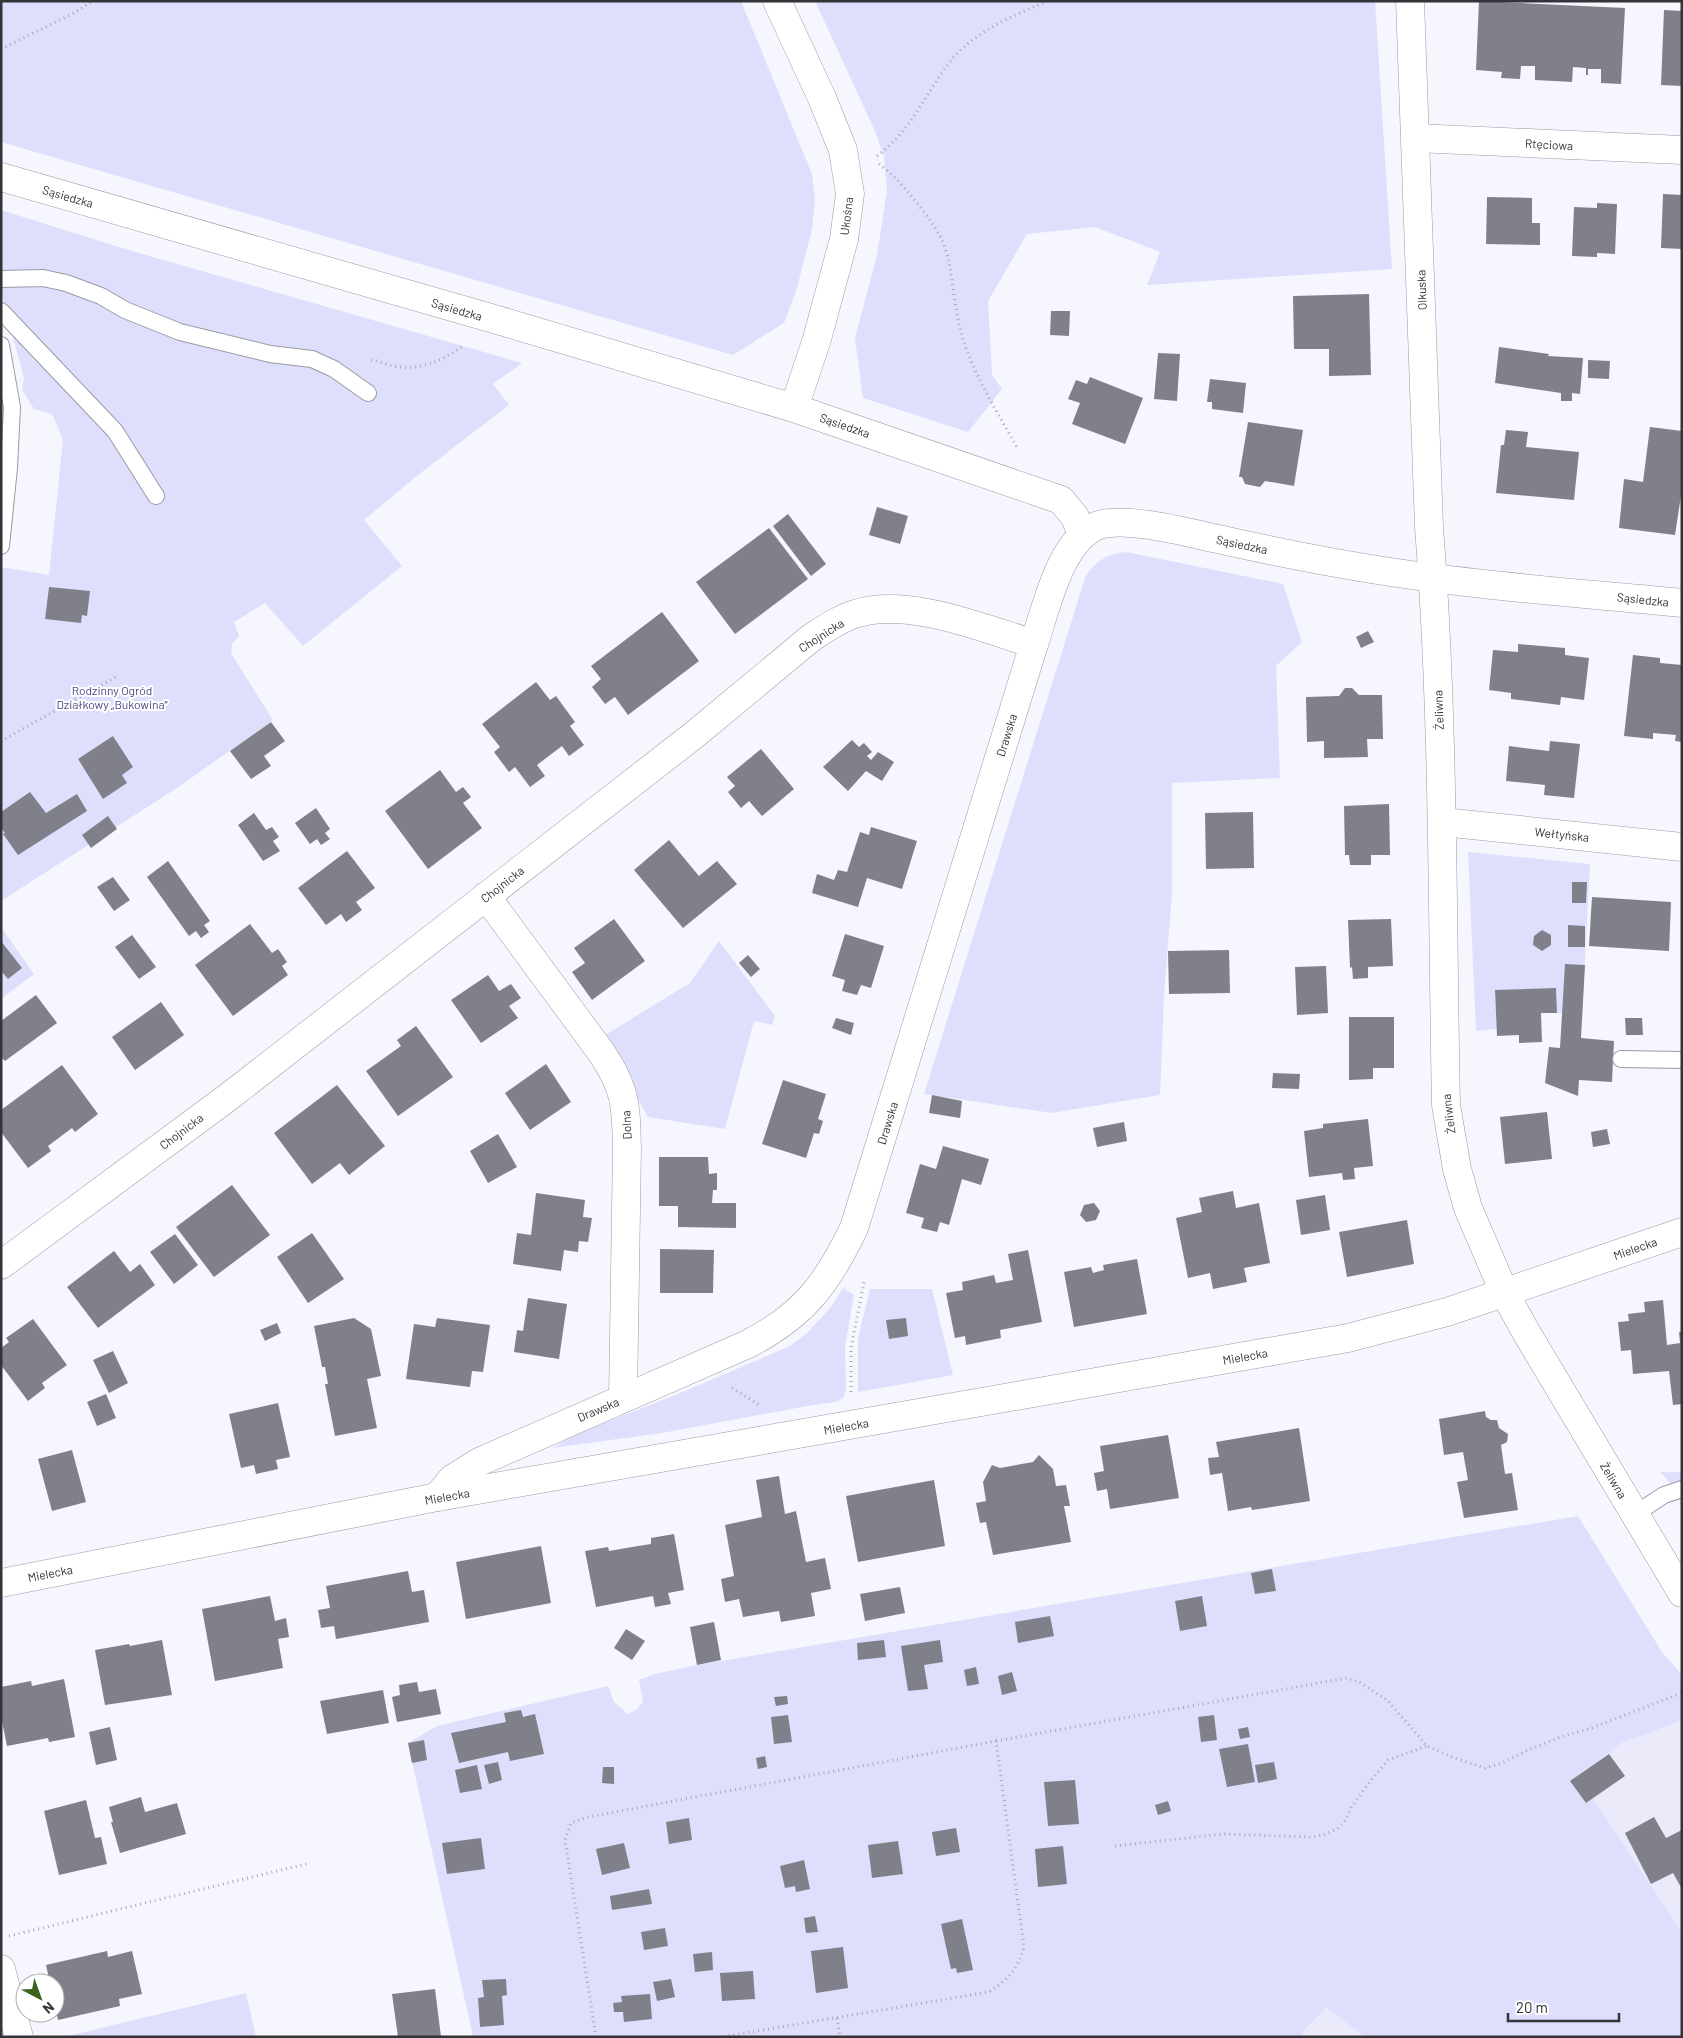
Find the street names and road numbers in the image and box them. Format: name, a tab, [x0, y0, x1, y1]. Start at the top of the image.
street label: Rtęciowa	[1525, 136, 1573, 152]
street label: Sąsiedzka	[41, 182, 95, 210]
street label: Ukośna	[837, 196, 855, 236]
street label: Olkuska	[1413, 270, 1429, 310]
street label: Sąsiedzka	[430, 295, 484, 323]
street label: Sąsiedzka	[818, 410, 872, 440]
street label: Sąsiedzka	[1215, 532, 1269, 556]
street label: Sąsiedzka	[1616, 589, 1670, 609]
street label: Chojnicka	[796, 615, 846, 655]
street label: Żeliwna	[1430, 690, 1446, 730]
street label: Drawska	[993, 712, 1019, 758]
street label: Wełtyńska	[1534, 824, 1590, 844]
street label: Chojnicka	[478, 863, 526, 905]
street label: Żeliwna	[1439, 1093, 1457, 1135]
street label: Drawska	[874, 1100, 900, 1146]
street label: Chojnicka	[156, 1110, 206, 1152]
street label: Dolna	[618, 1110, 634, 1140]
street label: Mielecka	[1611, 1234, 1659, 1262]
street label: Mielecka	[1221, 1345, 1269, 1367]
street label: Drawska	[575, 1394, 621, 1424]
street label: Mielecka	[822, 1415, 870, 1437]
street label: Żeliwna	[1598, 1459, 1630, 1501]
street label: Mielecka	[423, 1485, 471, 1507]
street label: Mielecka	[26, 1562, 74, 1584]

